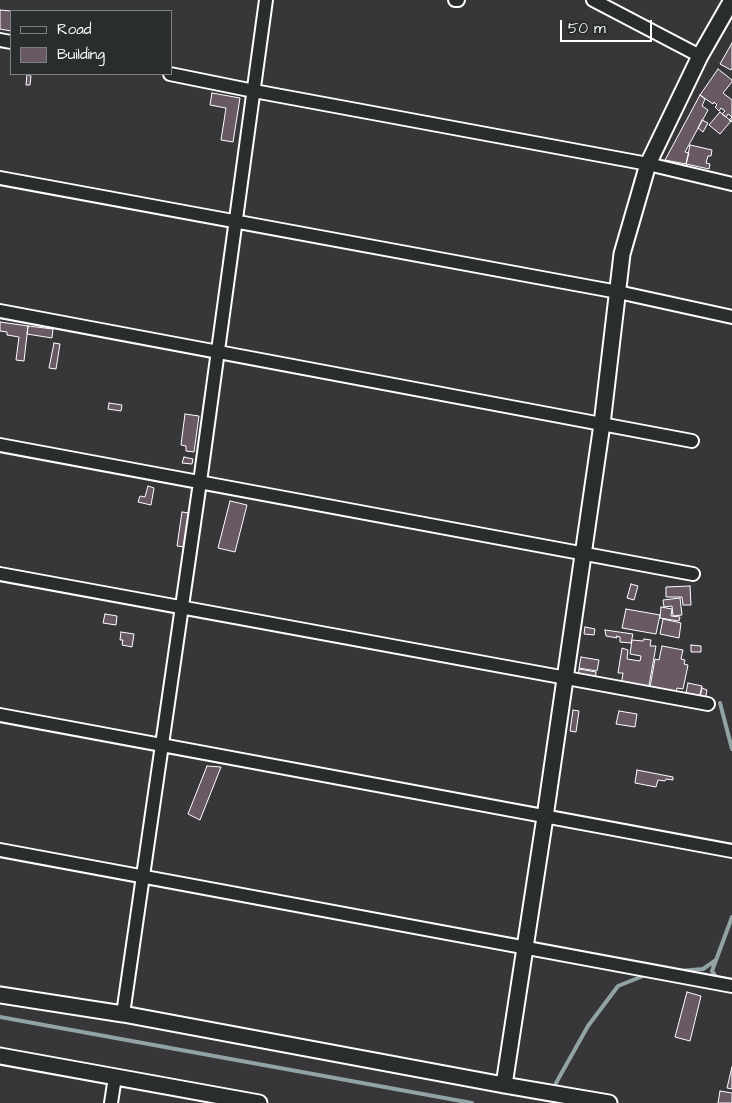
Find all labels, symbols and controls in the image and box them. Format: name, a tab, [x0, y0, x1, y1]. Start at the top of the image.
legend	[10, 10, 172, 75]
scale bar	[562, 10, 654, 42]
text: 50 m	[568, 18, 606, 39]
text: Road	[57, 19, 91, 40]
text: Building	[57, 44, 105, 65]

